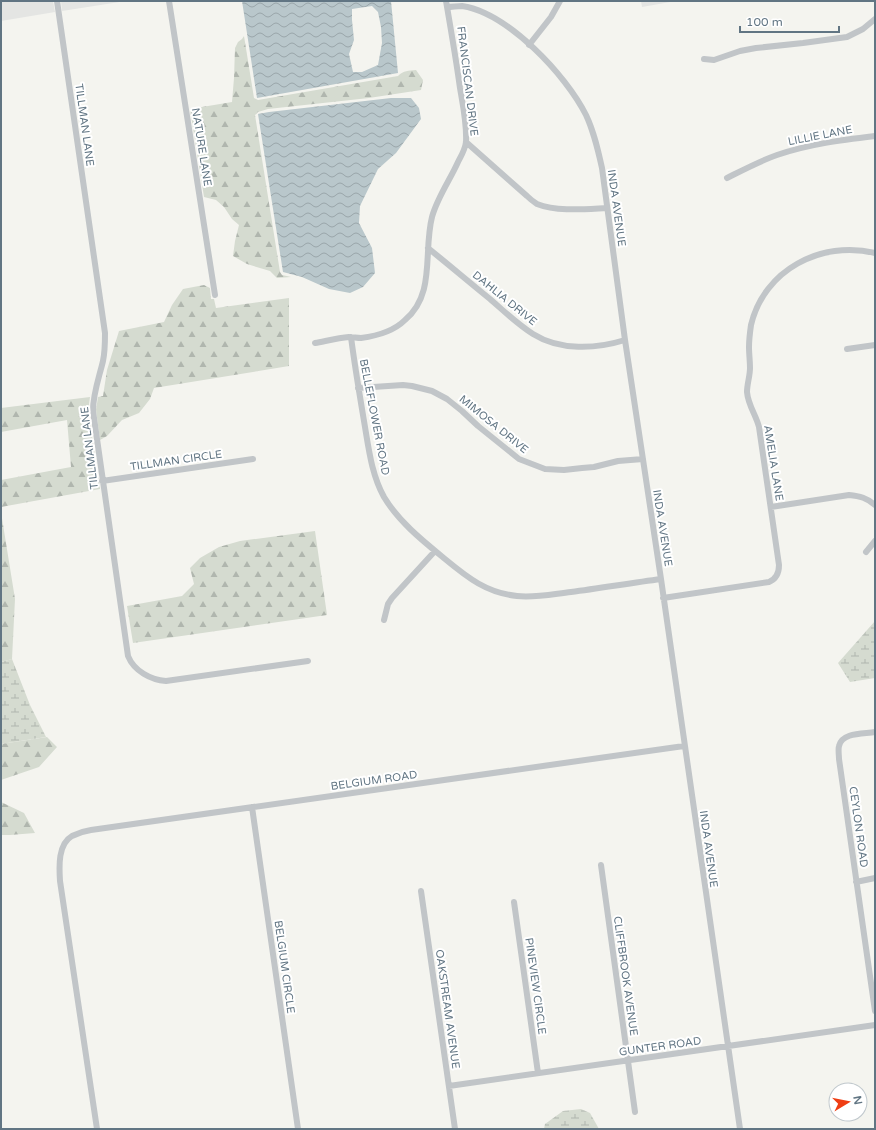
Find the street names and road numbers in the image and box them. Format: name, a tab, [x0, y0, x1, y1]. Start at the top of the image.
street label: FRANCISCAN DRIVE	[454, 25, 481, 137]
street label: TILLMAN LANE	[72, 83, 97, 167]
street label: NATURE LANE	[189, 107, 214, 187]
street label: LILLIE LANE	[787, 123, 853, 148]
street label: INDA AVENUE	[605, 169, 628, 247]
street label: DAHLIA DRIVE	[470, 268, 539, 328]
street label: BELLEFLOWER ROAD	[357, 358, 392, 476]
street label: MIMOSA DRIVE	[457, 393, 531, 456]
street label: TILLMAN LANE	[78, 406, 101, 490]
street label: AMELIA LANE	[761, 424, 786, 502]
street label: TILLMAN CIRCLE	[129, 448, 223, 473]
street label: INDA AVENUE	[650, 489, 675, 567]
street label: BELGIUM ROAD	[330, 768, 418, 793]
street label: CEYLON ROAD	[846, 786, 871, 868]
street label: INDA AVENUE	[697, 810, 720, 888]
street label: CLIFFBROOK AVENUE	[611, 915, 640, 1037]
street label: BELGIUM CIRCLE	[272, 920, 297, 1014]
street label: PINEVIEW CIRCLE	[522, 937, 549, 1035]
street label: OAKSTREAM AVENUE	[433, 948, 462, 1070]
street label: GUNTER ROAD	[618, 1034, 702, 1059]

